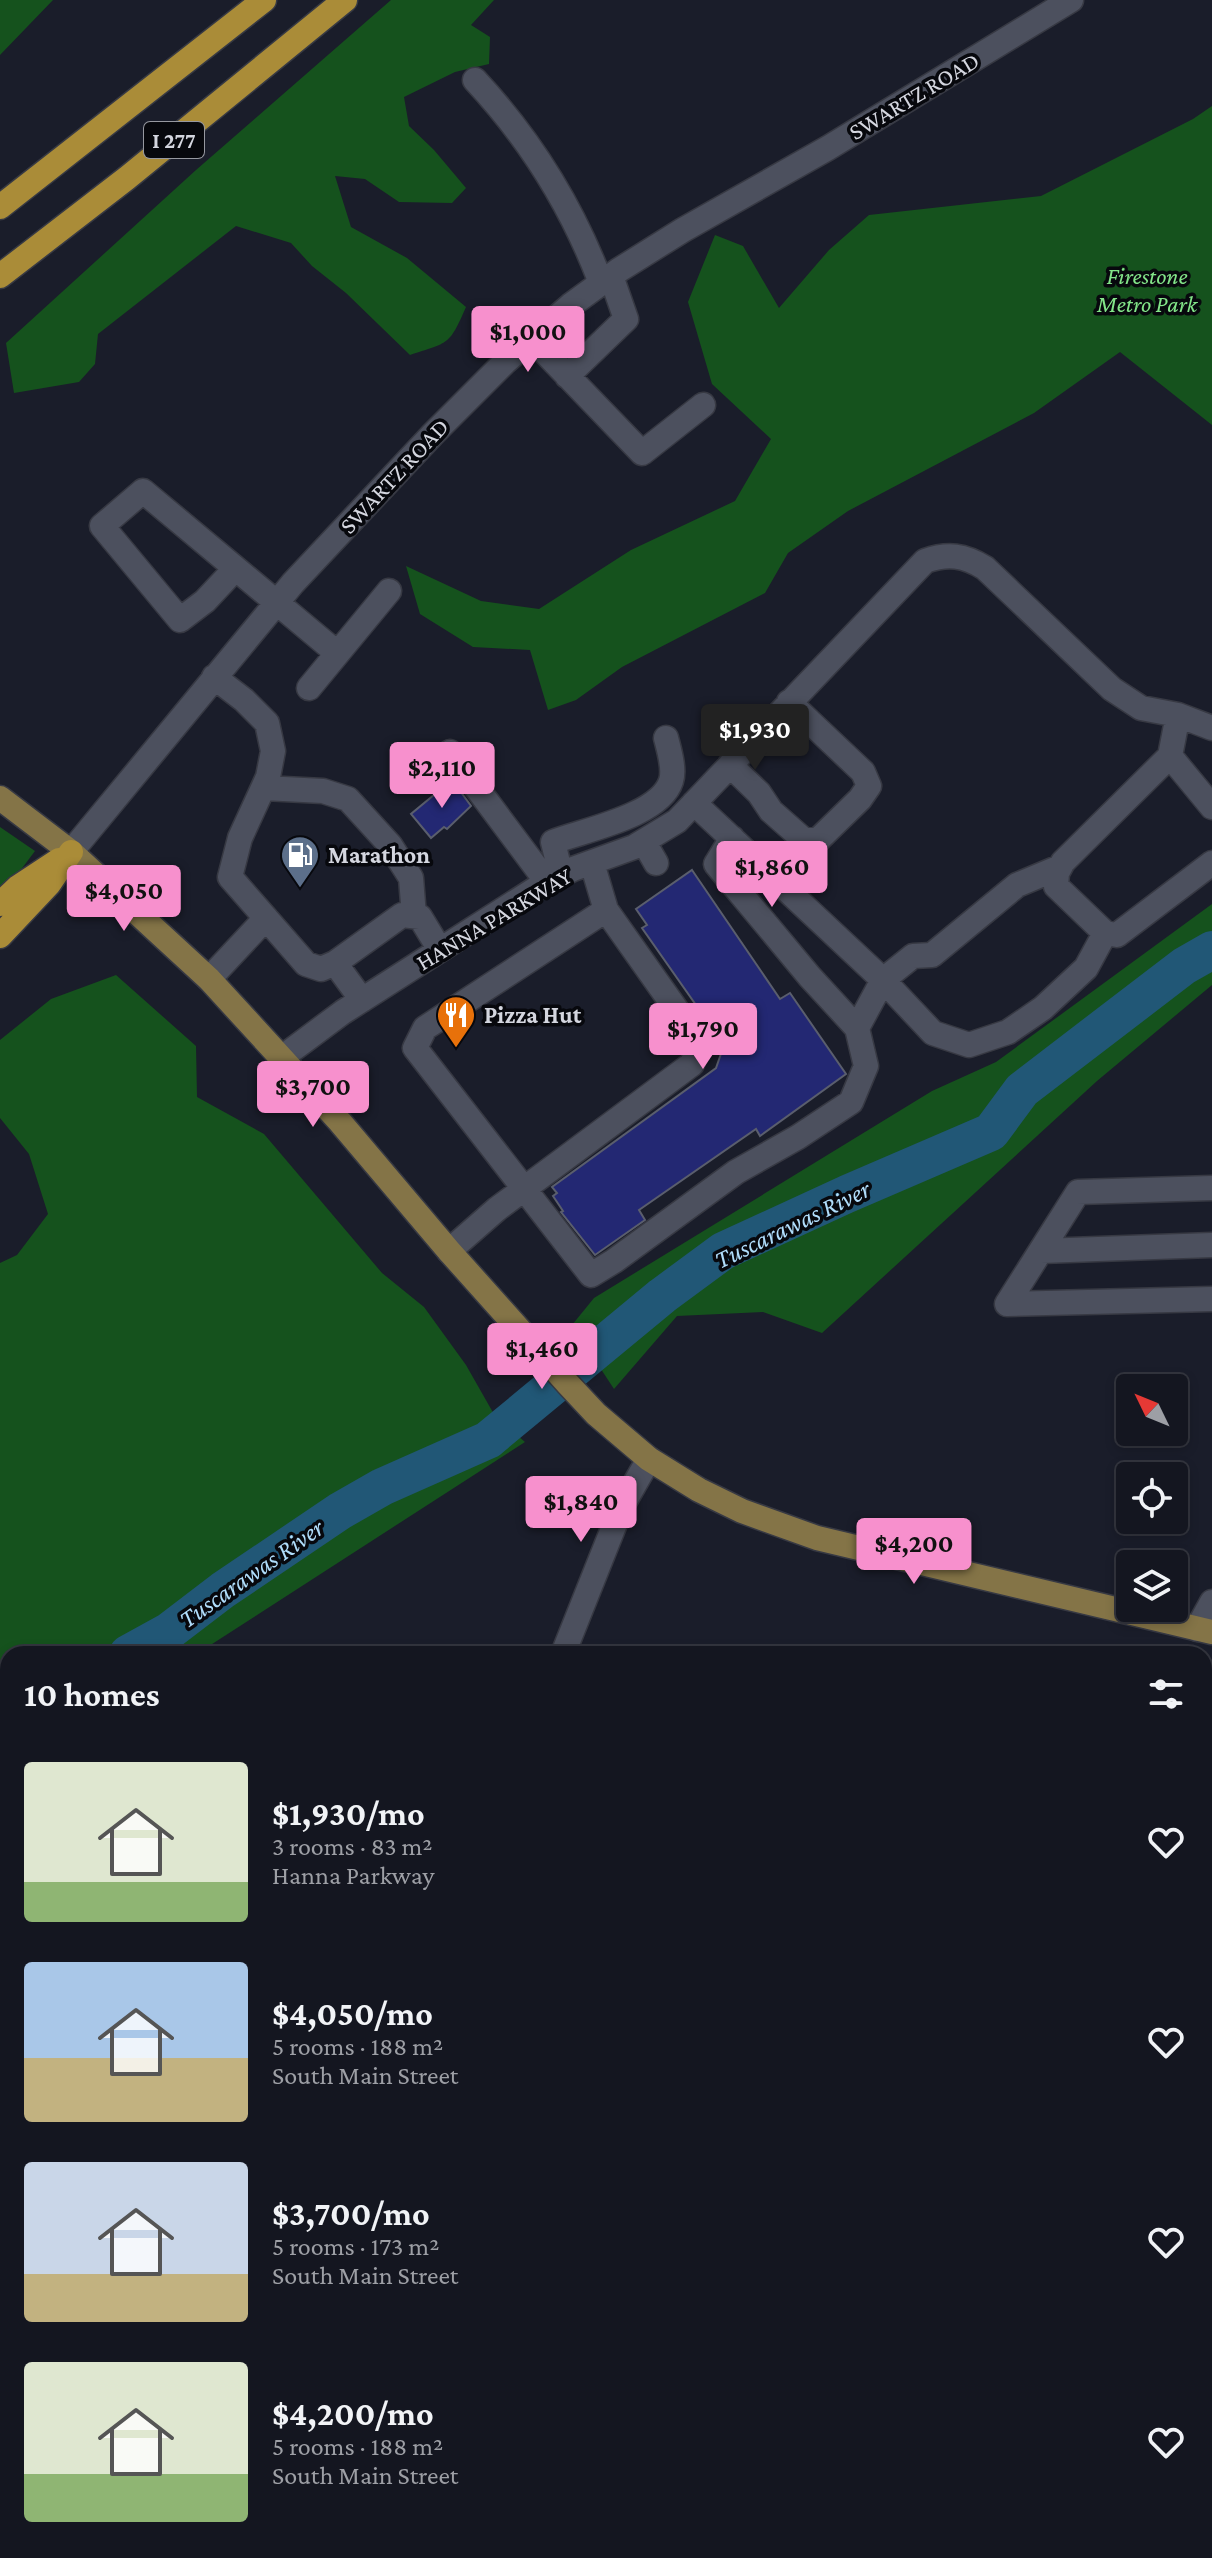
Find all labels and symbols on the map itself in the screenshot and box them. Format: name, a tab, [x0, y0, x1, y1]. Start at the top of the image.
street label: SWARTZ ROAD	[844, 46, 984, 145]
road number: I 277	[144, 122, 204, 158]
park label: Firestone Metro Park	[1096, 262, 1199, 317]
pin: $1,000	[463, 306, 593, 374]
street label: SWARTZ ROAD	[334, 413, 454, 539]
pin: $1,930	[690, 704, 820, 772]
pin: $2,110	[377, 742, 507, 810]
fuel station icon: Marathon	[279, 834, 321, 889]
place label: Marathon	[328, 841, 430, 868]
pin: $1,860	[707, 841, 837, 909]
street label: HANNA PARKWAY	[411, 861, 577, 976]
pin: $4,050	[59, 865, 189, 933]
restaurant icon: Pizza Hut	[435, 994, 477, 1049]
place label: Pizza Hut	[484, 1001, 582, 1028]
pin: $1,790	[638, 1003, 768, 1071]
pin: $3,700	[248, 1061, 378, 1129]
water label: Tuscarawas River	[710, 1174, 876, 1275]
pin: $1,460	[477, 1323, 607, 1391]
north arrow	[1116, 1374, 1188, 1446]
pin: $1,840	[516, 1476, 646, 1544]
water label: Tuscarawas River	[173, 1512, 330, 1634]
pin: $4,200	[849, 1518, 979, 1586]

